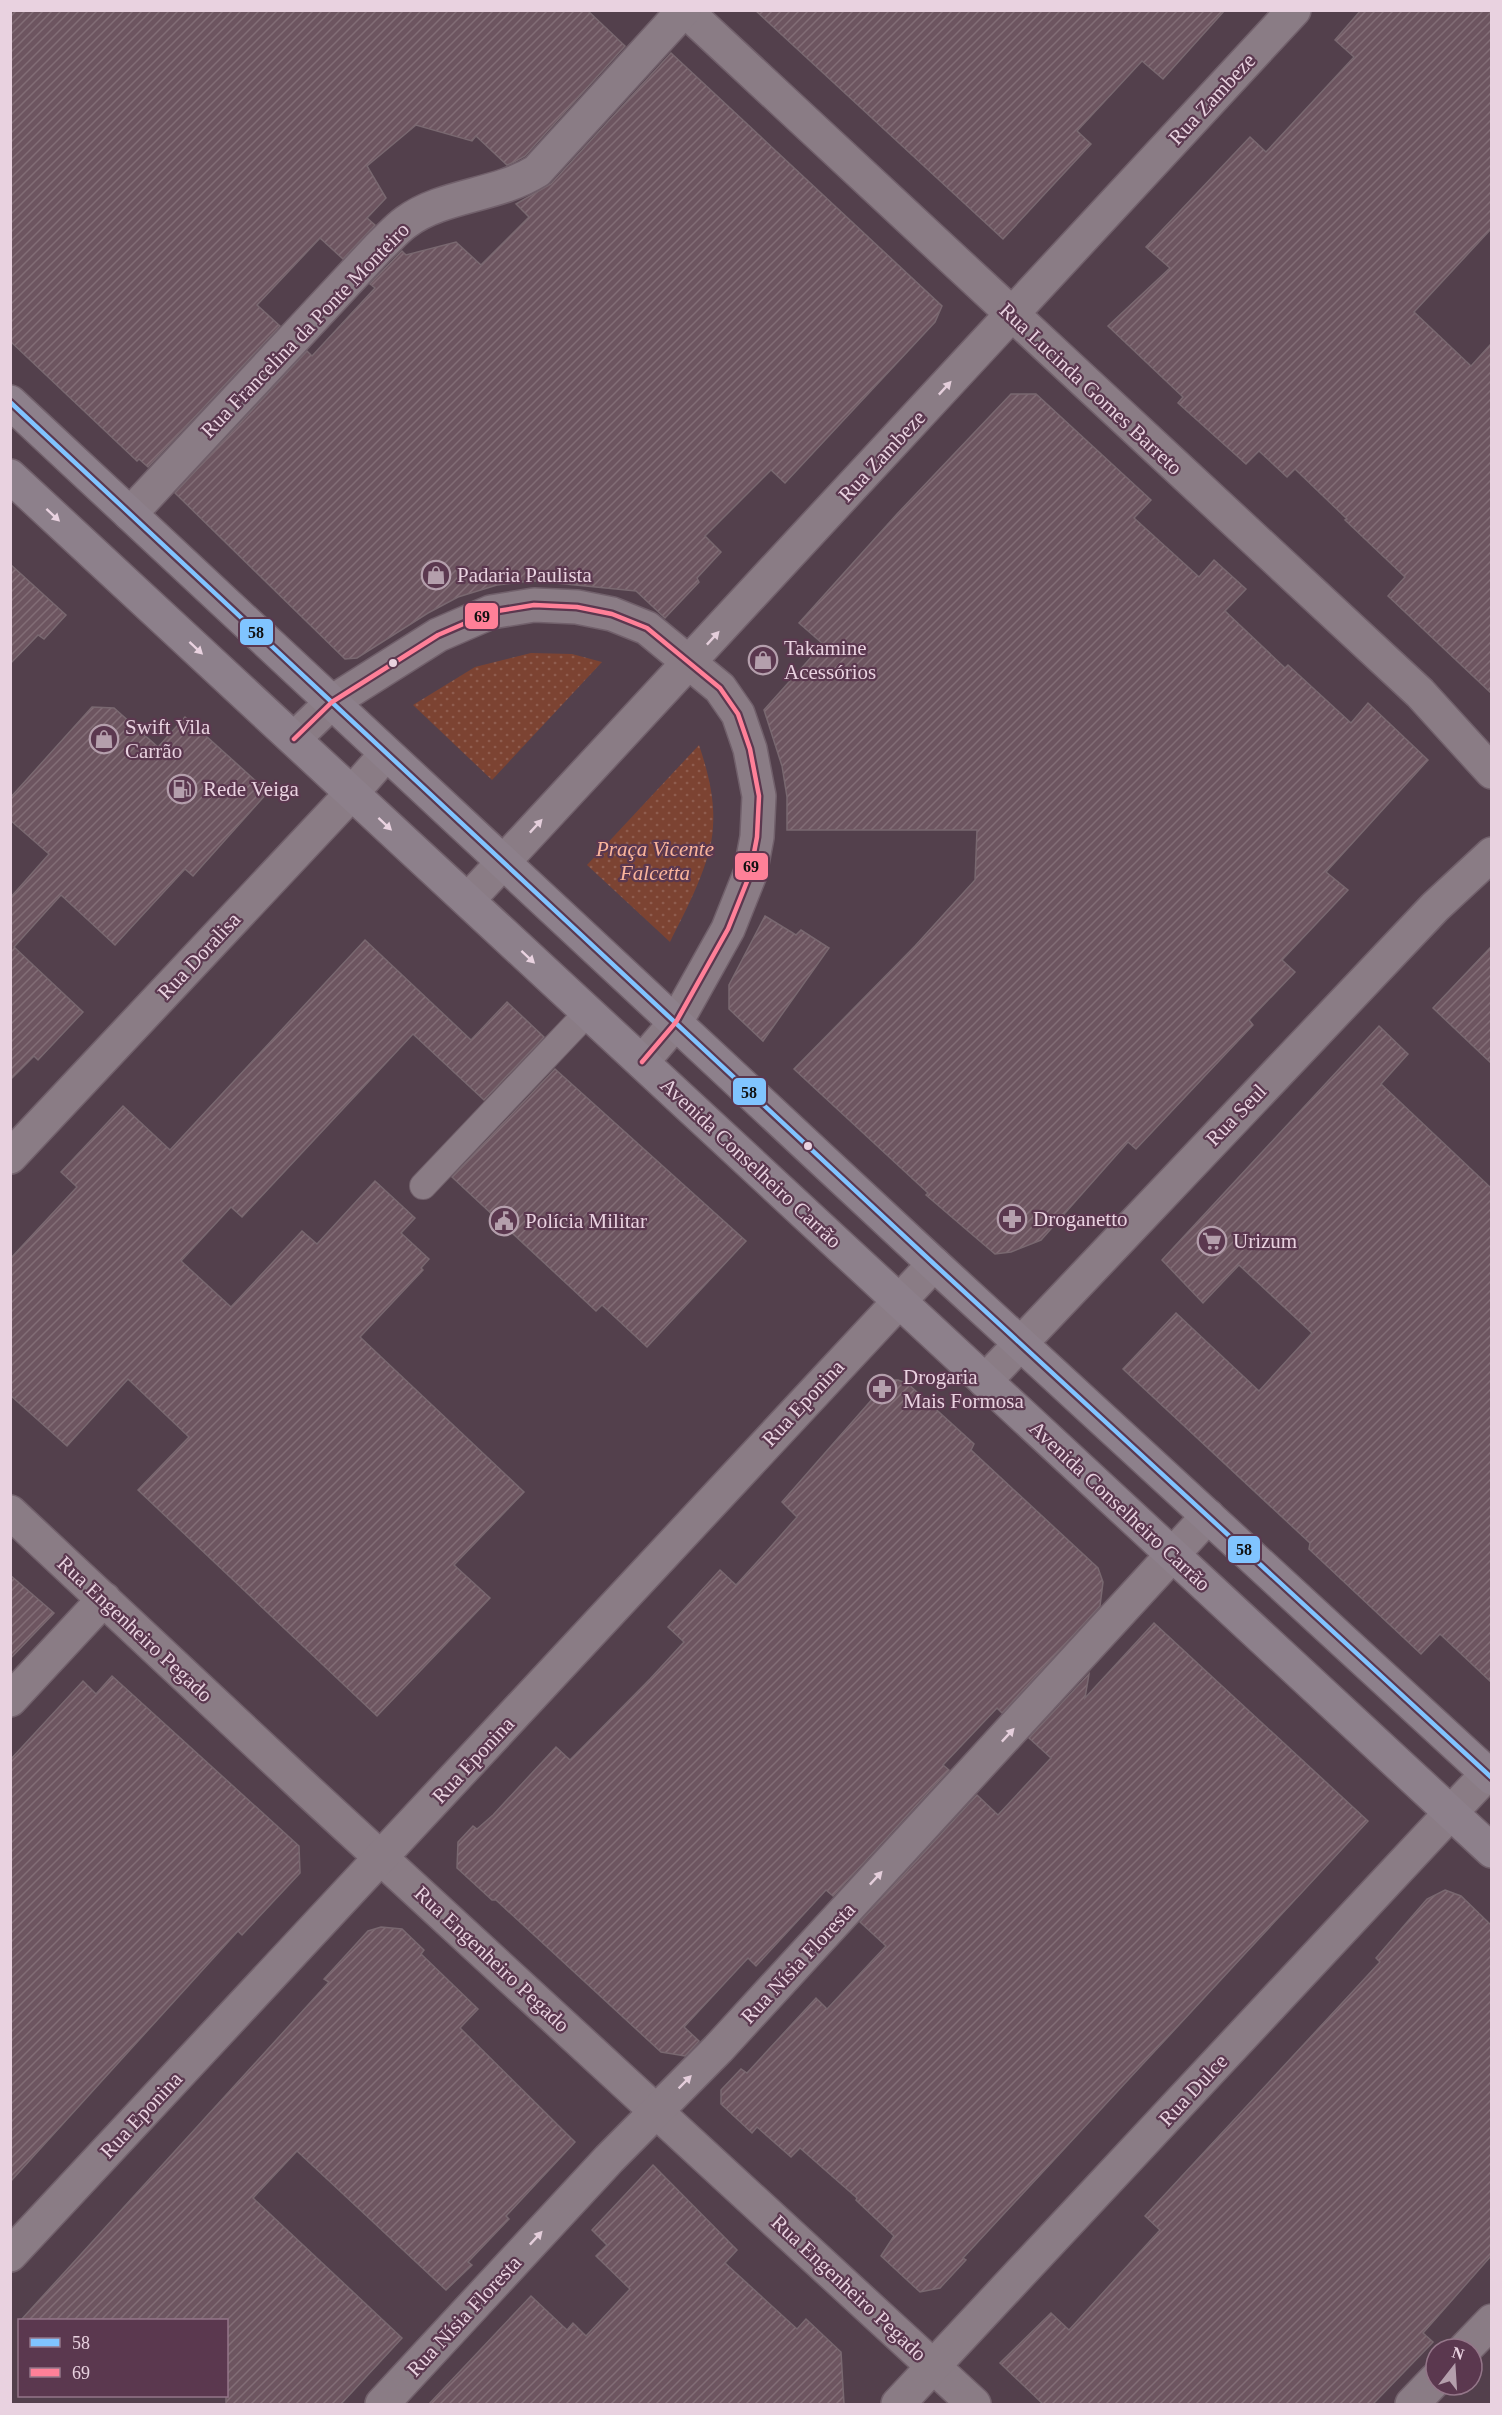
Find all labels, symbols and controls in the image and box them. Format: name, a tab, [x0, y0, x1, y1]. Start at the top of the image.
street label: Rua Zambeze	[1164, 48, 1260, 150]
street label: Rua Francelina da Ponte Monteiro	[196, 218, 414, 442]
street label: Rua Lucinda Gomes Barreto	[995, 298, 1187, 480]
one-way arrow	[938, 380, 952, 395]
street label: Rua Zambeze	[834, 405, 930, 507]
one-way arrow	[46, 508, 60, 522]
shop icon: Padaria Paulista	[420, 559, 452, 591]
place label: Padaria Paulista	[457, 563, 592, 587]
line badge: 69	[464, 602, 499, 630]
text: 69	[474, 608, 490, 625]
line badge: 58	[239, 618, 274, 646]
text: 58	[248, 624, 264, 641]
one-way arrow	[706, 631, 720, 646]
place label: Takamine Acessórios	[784, 636, 876, 684]
one-way arrow	[189, 641, 204, 655]
shop icon: Takamine Acessórios	[747, 644, 779, 676]
unlabelled marker	[387, 657, 399, 669]
place label: Swift Vila Carrão	[125, 715, 211, 763]
shop icon: Swift Vila Carrão	[88, 723, 120, 755]
fuel station icon: Rede Veiga	[166, 773, 198, 805]
place label: Rede Veiga	[203, 777, 300, 801]
one-way arrow	[378, 816, 392, 830]
one-way arrow	[529, 819, 543, 834]
park label: Praça Vicente Falcetta	[595, 837, 714, 885]
line badge: 69	[734, 852, 769, 881]
text: 69	[743, 858, 759, 875]
street label: Rua Doralisa	[153, 907, 246, 1004]
one-way arrow	[521, 949, 535, 963]
street label: Avenida Conselheiro Carrão	[656, 1073, 846, 1253]
line badge: 58	[732, 1077, 767, 1106]
street label: Rua Seul	[1201, 1079, 1271, 1151]
text: 58	[741, 1084, 757, 1101]
unlabelled marker	[802, 1140, 814, 1152]
pharmacy icon: Droganetto	[996, 1203, 1028, 1235]
public building icon: Polícia Militar	[488, 1205, 520, 1237]
place label: Droganetto	[1033, 1207, 1127, 1231]
place label: Polícia Militar	[525, 1209, 647, 1233]
supermarket icon: Urizum	[1196, 1225, 1228, 1257]
place label: Urizum	[1233, 1229, 1297, 1253]
street label: Rua Eponina	[757, 1354, 849, 1451]
place label: Drogaria Mais Formosa	[903, 1365, 1024, 1413]
pharmacy icon: Drogaria Mais Formosa	[866, 1373, 898, 1405]
street label: Avenida Conselheiro Carrão	[1025, 1416, 1215, 1596]
line badge: 58	[1227, 1535, 1261, 1564]
text: 58	[1236, 1541, 1252, 1558]
street label: Rua Engenheiro Pegado	[53, 1551, 217, 1707]
street label: Rua Eponina	[427, 1711, 519, 1808]
one-way arrow	[1000, 1728, 1014, 1742]
one-way arrow	[868, 1871, 882, 1885]
street label: Rua Engenheiro Pegado	[410, 1881, 574, 2037]
street label: Rua Nísia Floresta	[736, 1897, 861, 2028]
street label: Rua Dulce	[1154, 2049, 1232, 2131]
street label: Rua Eponina	[95, 2066, 187, 2163]
one-way arrow	[678, 2076, 692, 2090]
street label: Rua Engenheiro Pegado	[767, 2210, 931, 2366]
one-way arrow	[529, 2231, 542, 2246]
street label: Rua Nísia Floresta	[402, 2250, 527, 2381]
legend	[18, 2319, 228, 2397]
text: 58	[72, 2333, 90, 2353]
north arrow	[1424, 2337, 1484, 2397]
text: N	[1450, 2343, 1467, 2363]
text: 69	[72, 2363, 90, 2383]

